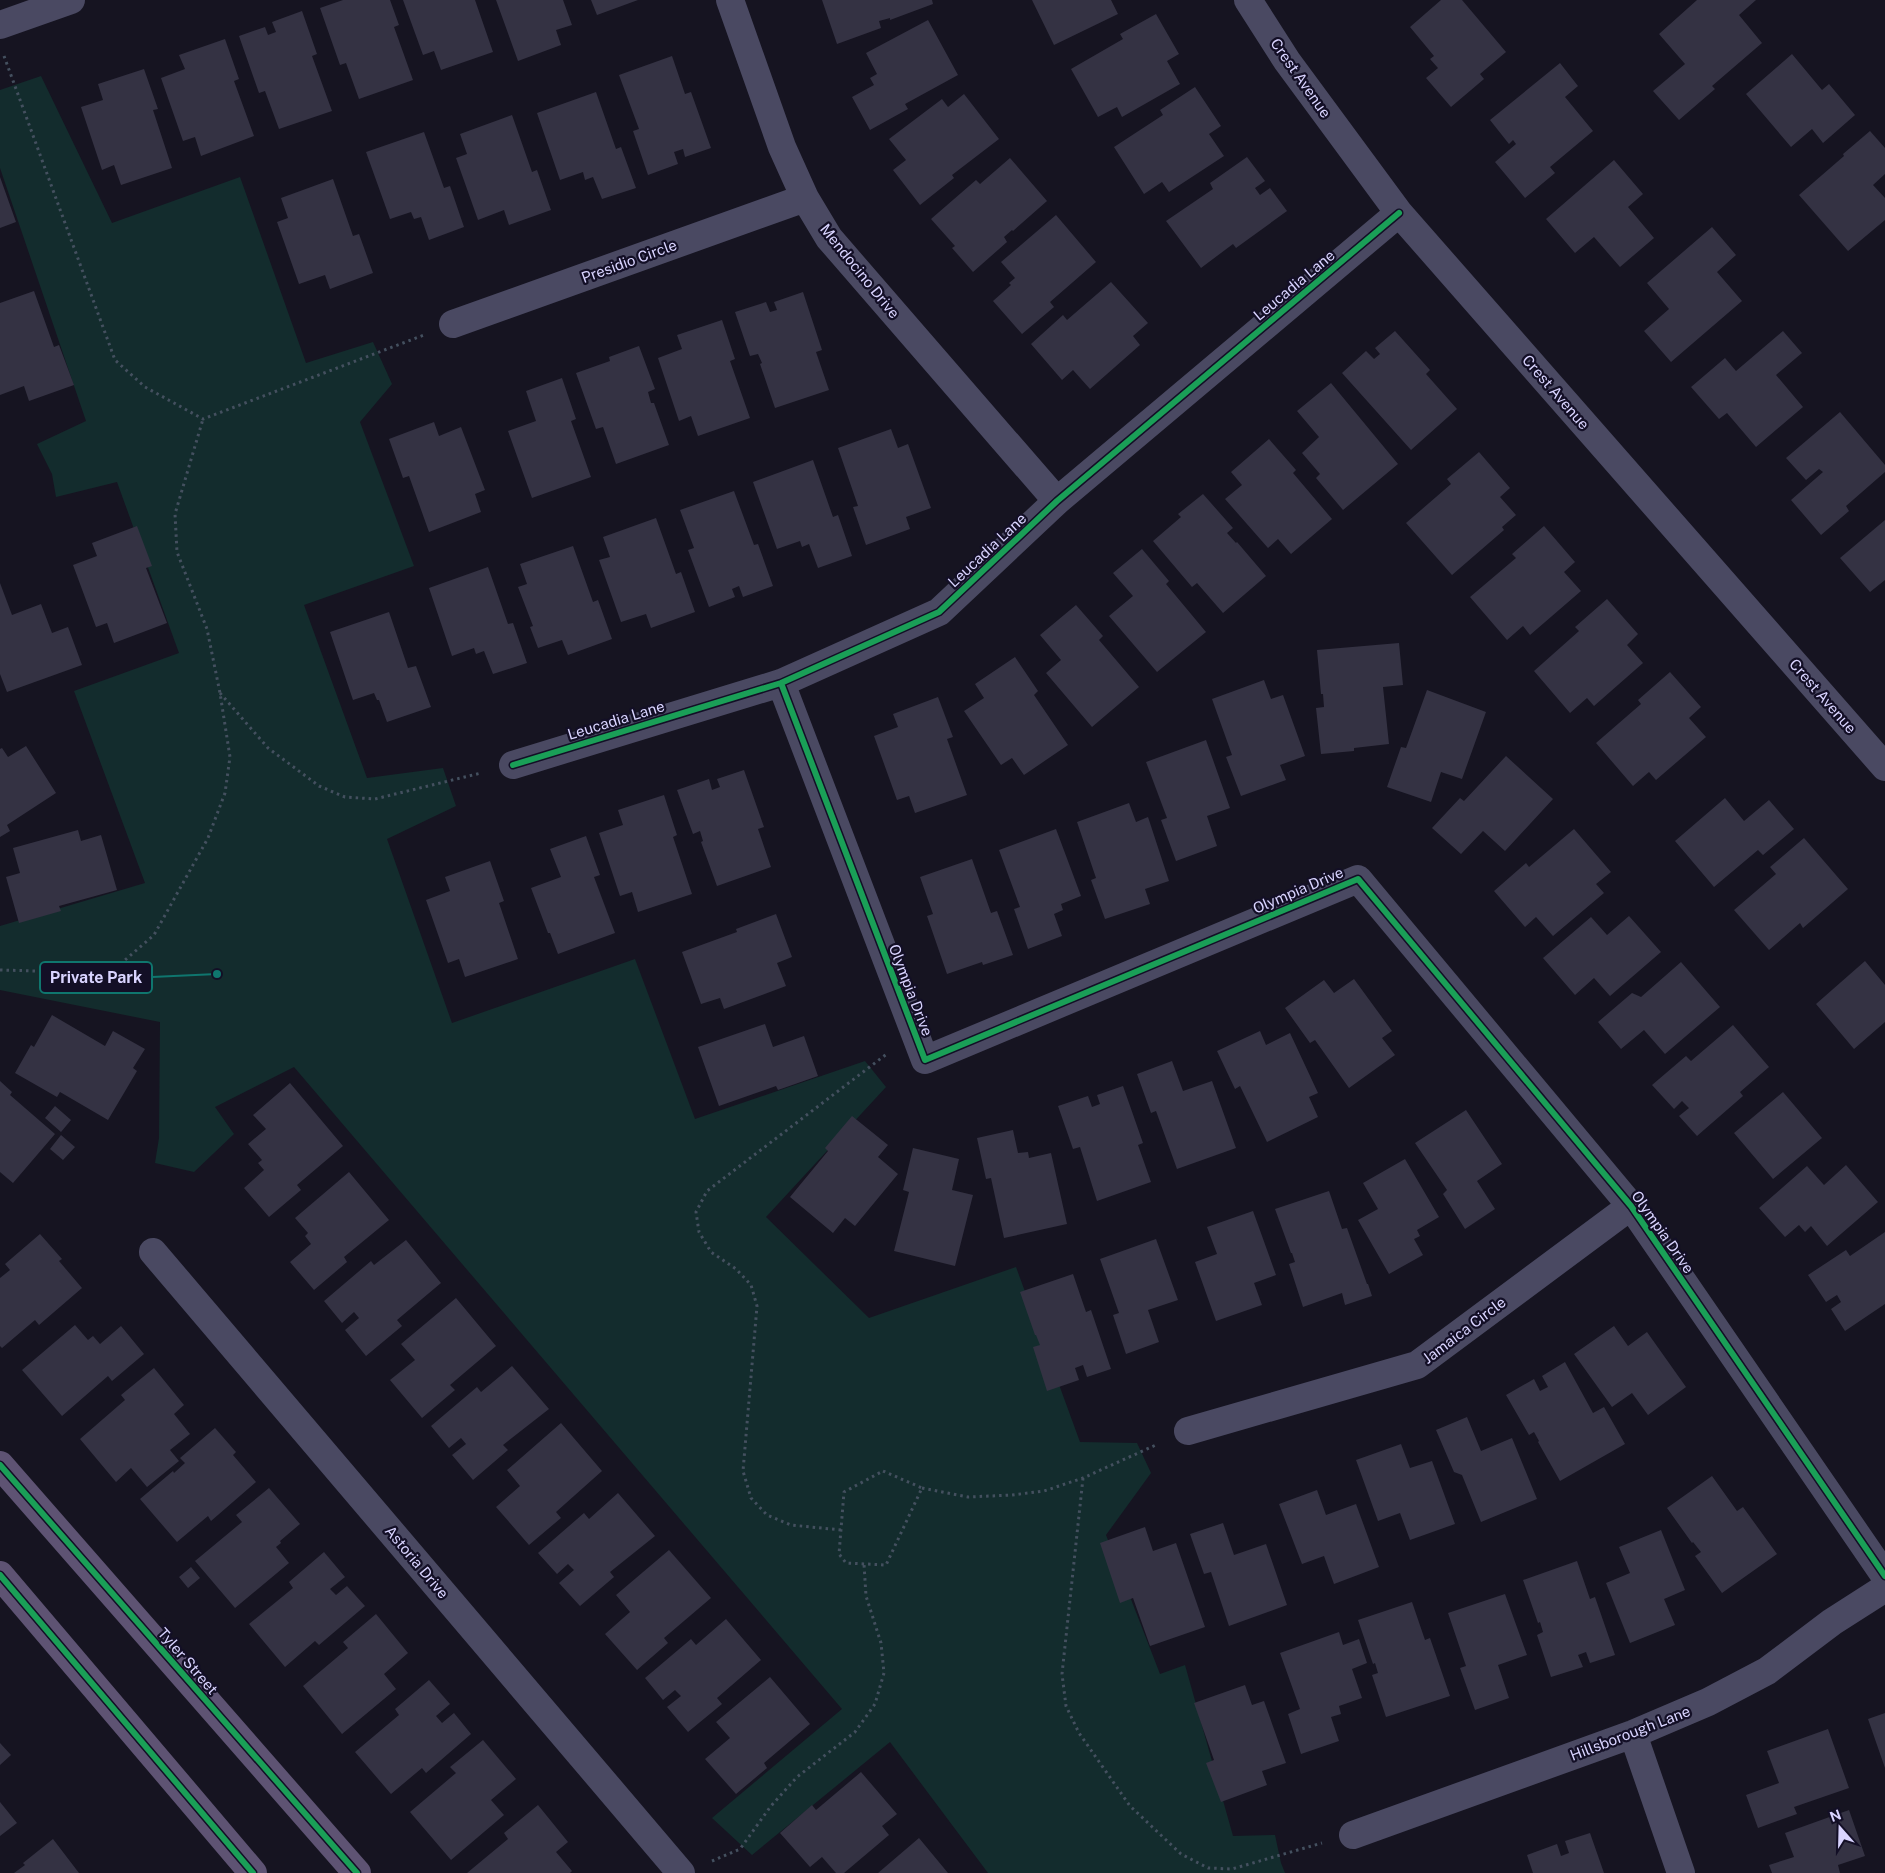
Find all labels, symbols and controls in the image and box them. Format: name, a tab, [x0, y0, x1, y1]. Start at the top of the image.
street label: Crest Avenue	[1267, 35, 1335, 121]
street label: Mendocino Drive	[817, 220, 903, 322]
street label: Presidio Circle	[579, 236, 679, 286]
street label: Leucadia Lane	[1250, 246, 1338, 324]
street label: Crest Avenue	[1519, 351, 1593, 433]
street label: Leucadia Lane	[944, 510, 1030, 590]
street label: Crest Avenue	[1786, 655, 1860, 737]
street label: Leucadia Lane	[565, 697, 667, 743]
street label: Olympia Drive	[1250, 863, 1346, 917]
street label: Olympia Drive	[886, 942, 936, 1038]
callout: Private Park	[40, 962, 152, 993]
text: Private Park	[50, 968, 142, 987]
street label: Olympia Drive	[1628, 1188, 1698, 1276]
street label: Jamaica Circle	[1419, 1293, 1509, 1367]
street label: Astoria Drive	[382, 1522, 452, 1602]
street label: Tyler Street	[155, 1624, 222, 1698]
street label: Hillsborough Lane	[1568, 1702, 1692, 1764]
north arrow	[1815, 1803, 1865, 1853]
text: N	[1828, 1806, 1843, 1825]

